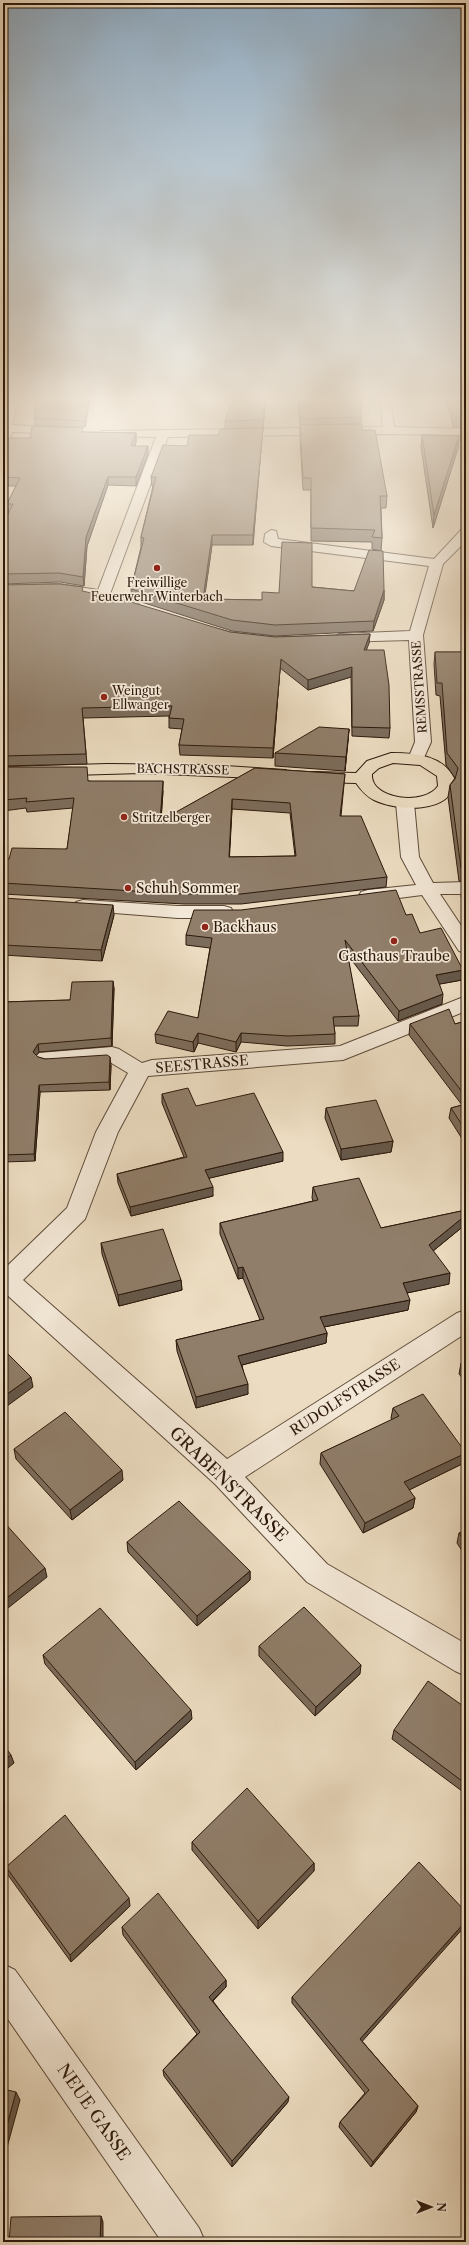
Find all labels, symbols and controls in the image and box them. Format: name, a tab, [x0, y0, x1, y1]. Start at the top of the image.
marker: Freiwillige Feuerwehr Winterbach	[152, 563, 162, 573]
place label: Freiwillige Feuerwehr Winterbach	[91, 575, 224, 604]
street label: REMSSTRASSE	[408, 640, 430, 734]
place label: Weingut Ellwanger	[111, 683, 169, 712]
marker: Weingut Ellwanger	[99, 692, 109, 702]
street label: BACHSTRASSE	[137, 761, 229, 777]
place label: Stritzelberger	[132, 810, 210, 825]
marker: Stritzelberger	[119, 812, 129, 822]
place label: Schuh Sommer	[136, 879, 238, 897]
marker: Schuh Sommer	[123, 883, 133, 893]
place label: Backhaus	[213, 918, 276, 936]
marker: Backhaus	[200, 922, 210, 932]
marker: Gasthaus Traube	[389, 936, 399, 946]
place label: Gasthaus Traube	[338, 947, 450, 965]
street label: SEESTRASSE	[155, 1051, 249, 1077]
street label: RUDOLFSTRASSE	[286, 1355, 404, 1439]
street label: GRABENSTRASSE	[166, 1423, 292, 1545]
street label: NEUE GASSE	[53, 2060, 135, 2164]
north arrow	[411, 2187, 451, 2227]
text: N	[434, 2202, 448, 2212]

